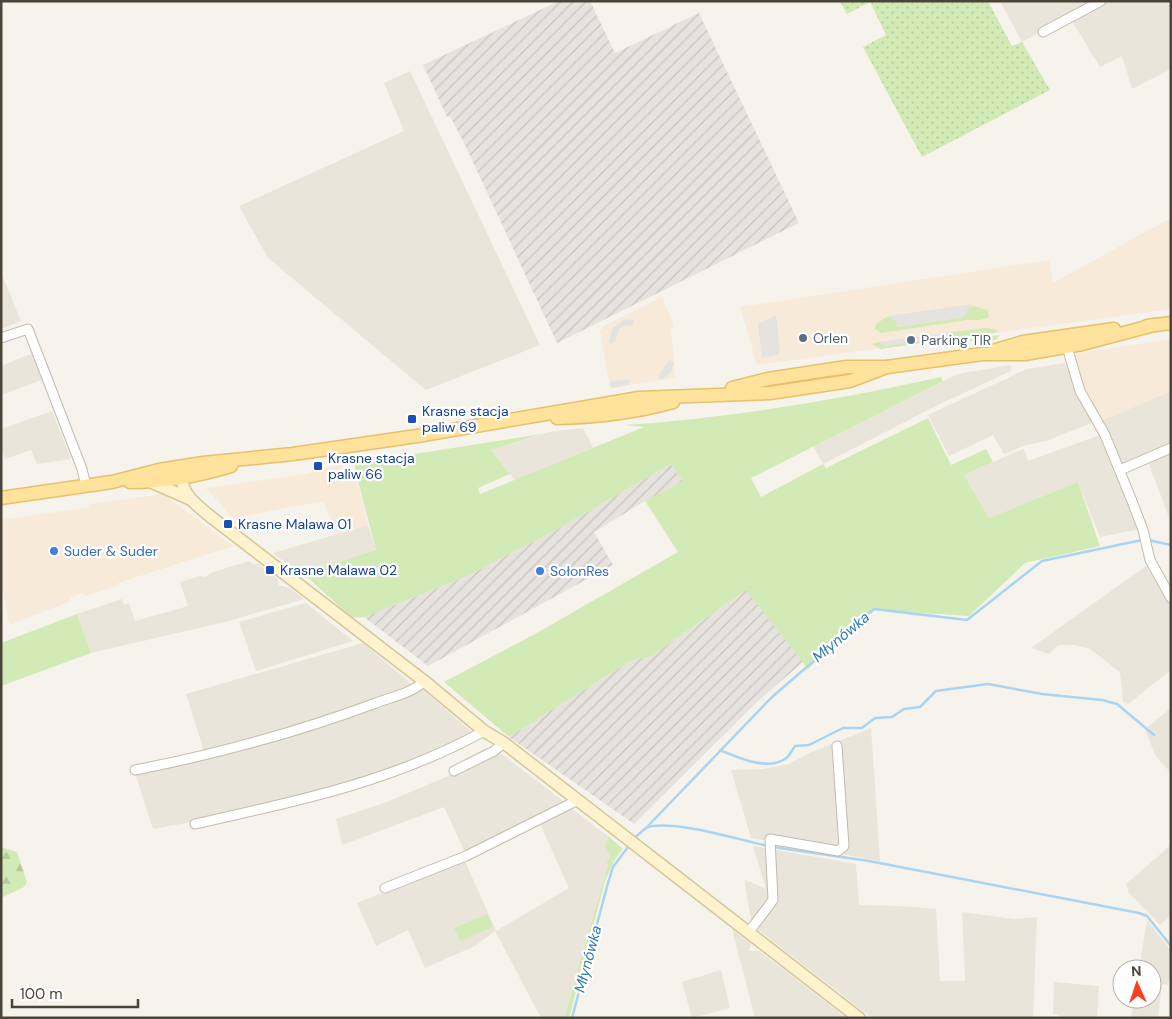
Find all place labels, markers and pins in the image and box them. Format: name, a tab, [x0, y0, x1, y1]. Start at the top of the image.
place label: Orlen	[813, 329, 848, 347]
place label: Parking TIR	[921, 331, 991, 349]
marker: Orlen	[797, 332, 809, 344]
marker: Parking TIR	[905, 334, 917, 346]
place label: Krasne stacja paliw 69	[422, 402, 509, 436]
marker: Krasne stacja paliw 69	[406, 413, 418, 425]
place label: Krasne stacja paliw 66	[328, 449, 415, 483]
marker: Krasne stacja paliw 66	[312, 460, 324, 472]
place label: Krasne Malawa 01	[238, 515, 351, 533]
marker: Krasne Malawa 01	[222, 518, 234, 530]
place label: Suder & Suder	[64, 542, 158, 560]
marker: Suder & Suder	[48, 545, 60, 557]
place label: Krasne Malawa 02	[280, 561, 397, 579]
place label: SołonRes	[550, 562, 609, 580]
marker: Krasne Malawa 02	[264, 564, 276, 576]
marker: SołonRes	[534, 565, 546, 577]

